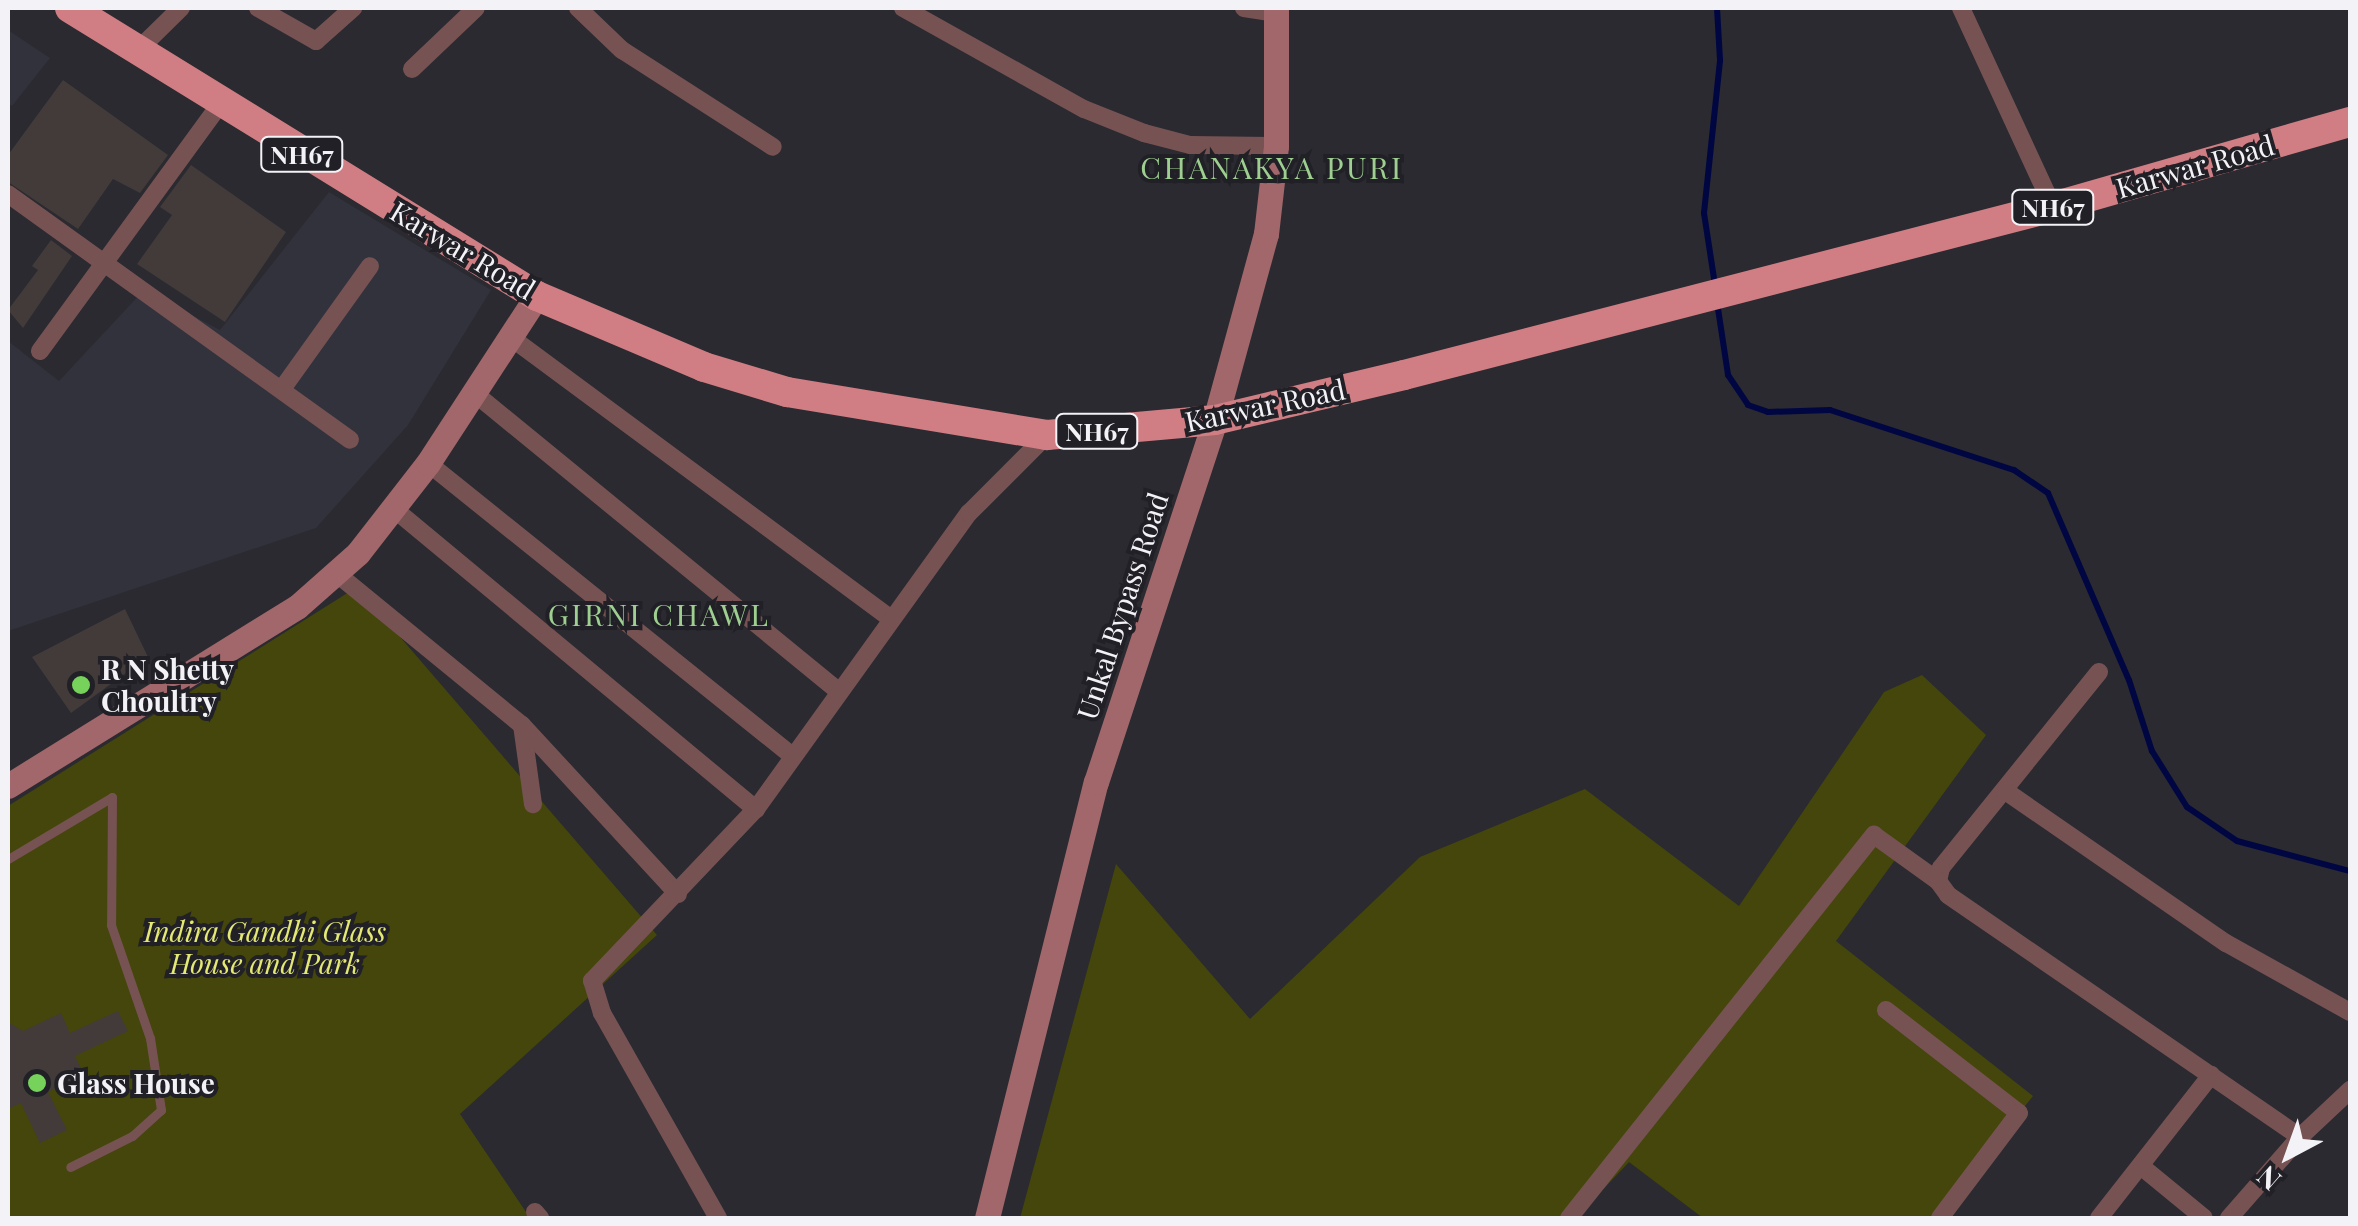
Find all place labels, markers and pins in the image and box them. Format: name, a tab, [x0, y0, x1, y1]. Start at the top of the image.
place label: R N Shetty Choultry	[101, 652, 234, 718]
marker: R N Shetty Choultry	[70, 674, 92, 696]
place label: Glass House	[57, 1066, 215, 1100]
marker: Glass House	[26, 1072, 48, 1094]

